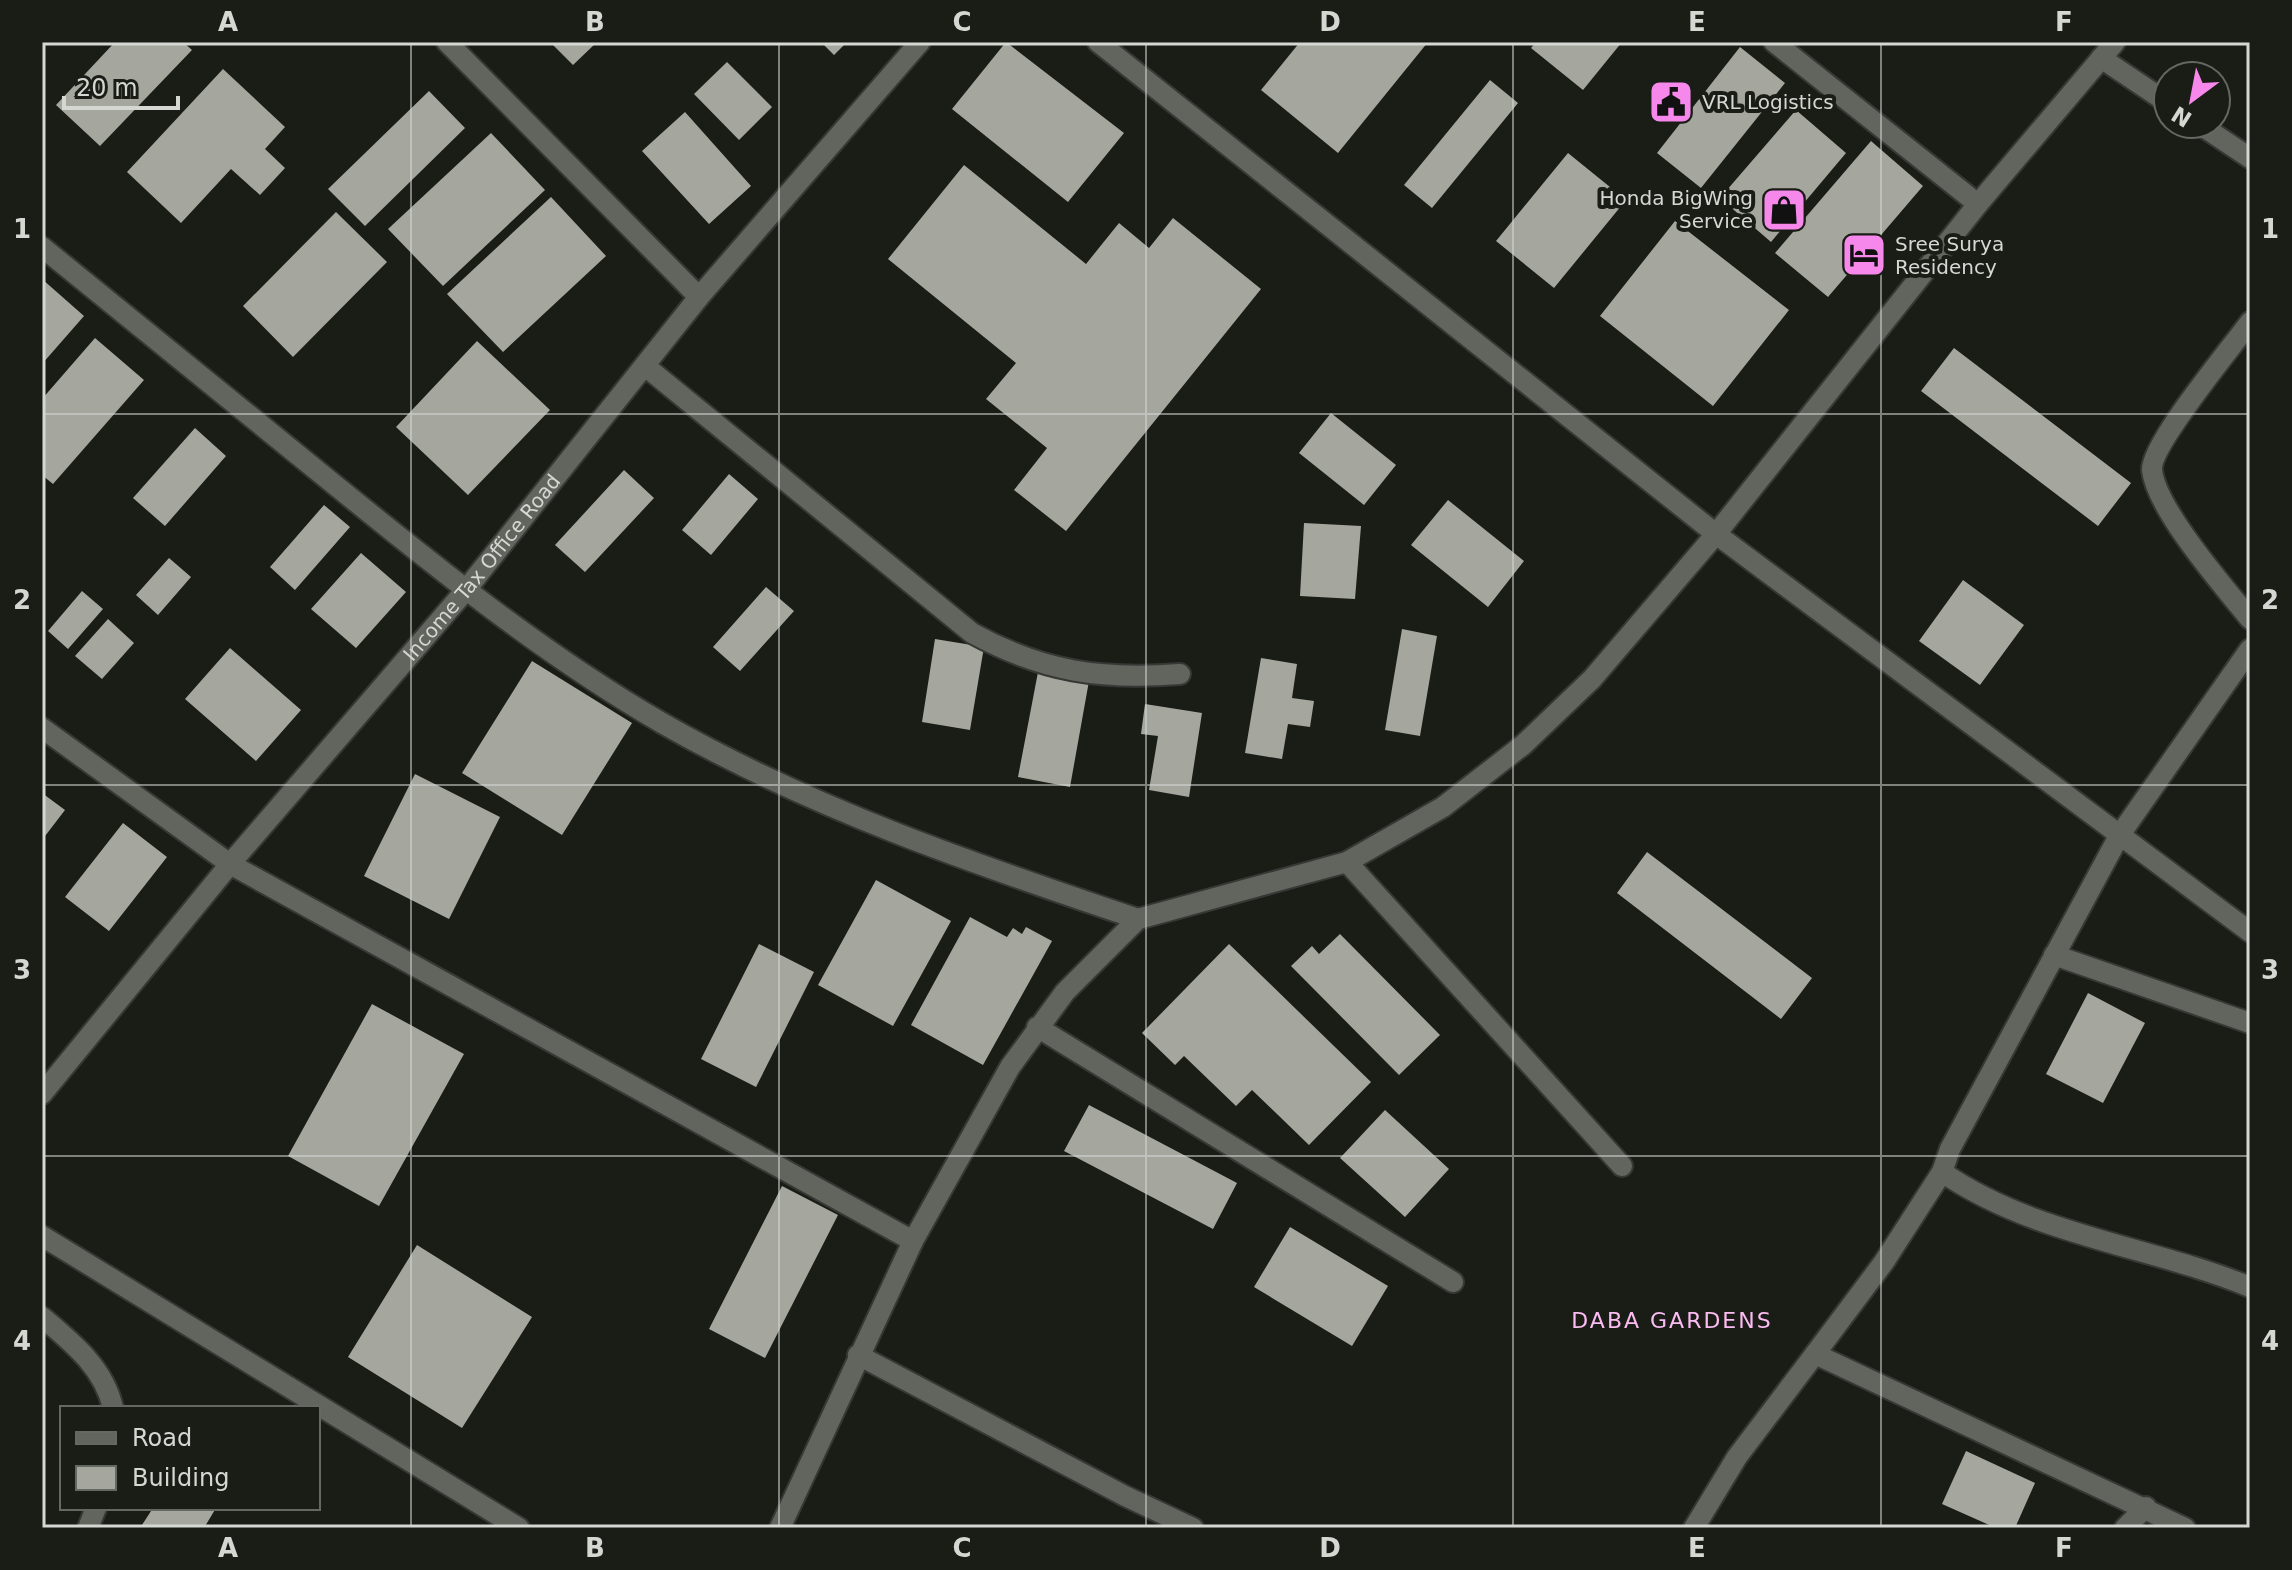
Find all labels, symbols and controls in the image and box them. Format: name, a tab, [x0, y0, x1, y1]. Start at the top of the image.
text: A	[218, 7, 238, 37]
text: B	[585, 7, 605, 37]
text: C	[952, 7, 972, 37]
text: D	[1319, 7, 1341, 37]
text: E	[1688, 7, 1706, 37]
text: F	[2055, 7, 2073, 37]
scale bar	[64, 60, 178, 110]
north arrow	[2152, 60, 2232, 140]
text: 20 m	[76, 74, 138, 102]
public building icon: VRL Logistics	[1647, 78, 1695, 126]
place label: VRL Logistics	[1702, 90, 1834, 114]
text: N	[2167, 101, 2196, 132]
place label: Honda BigWing Service	[1600, 186, 1753, 233]
shop icon: Honda BigWing Service	[1760, 186, 1808, 234]
text: 1	[13, 214, 31, 244]
text: 1	[2261, 214, 2279, 244]
hotel icon: Sree Surya Residency	[1840, 231, 1888, 279]
place label: Sree Surya Residency	[1895, 232, 2004, 279]
street label: Income Tax Office Road	[398, 469, 565, 666]
text: 2	[13, 585, 31, 615]
text: 2	[2261, 585, 2279, 615]
text: 3	[13, 955, 31, 985]
text: 3	[2261, 955, 2279, 985]
district label: DABA GARDENS	[1571, 1308, 1773, 1333]
text: 4	[13, 1326, 31, 1356]
text: 4	[2261, 1326, 2279, 1356]
legend	[60, 1406, 320, 1510]
text: Road	[132, 1424, 192, 1452]
text: Building	[132, 1464, 229, 1492]
text: A	[218, 1533, 238, 1563]
text: B	[585, 1533, 605, 1563]
text: C	[952, 1533, 972, 1563]
text: D	[1319, 1533, 1341, 1563]
text: E	[1688, 1533, 1706, 1563]
text: F	[2055, 1533, 2073, 1563]

